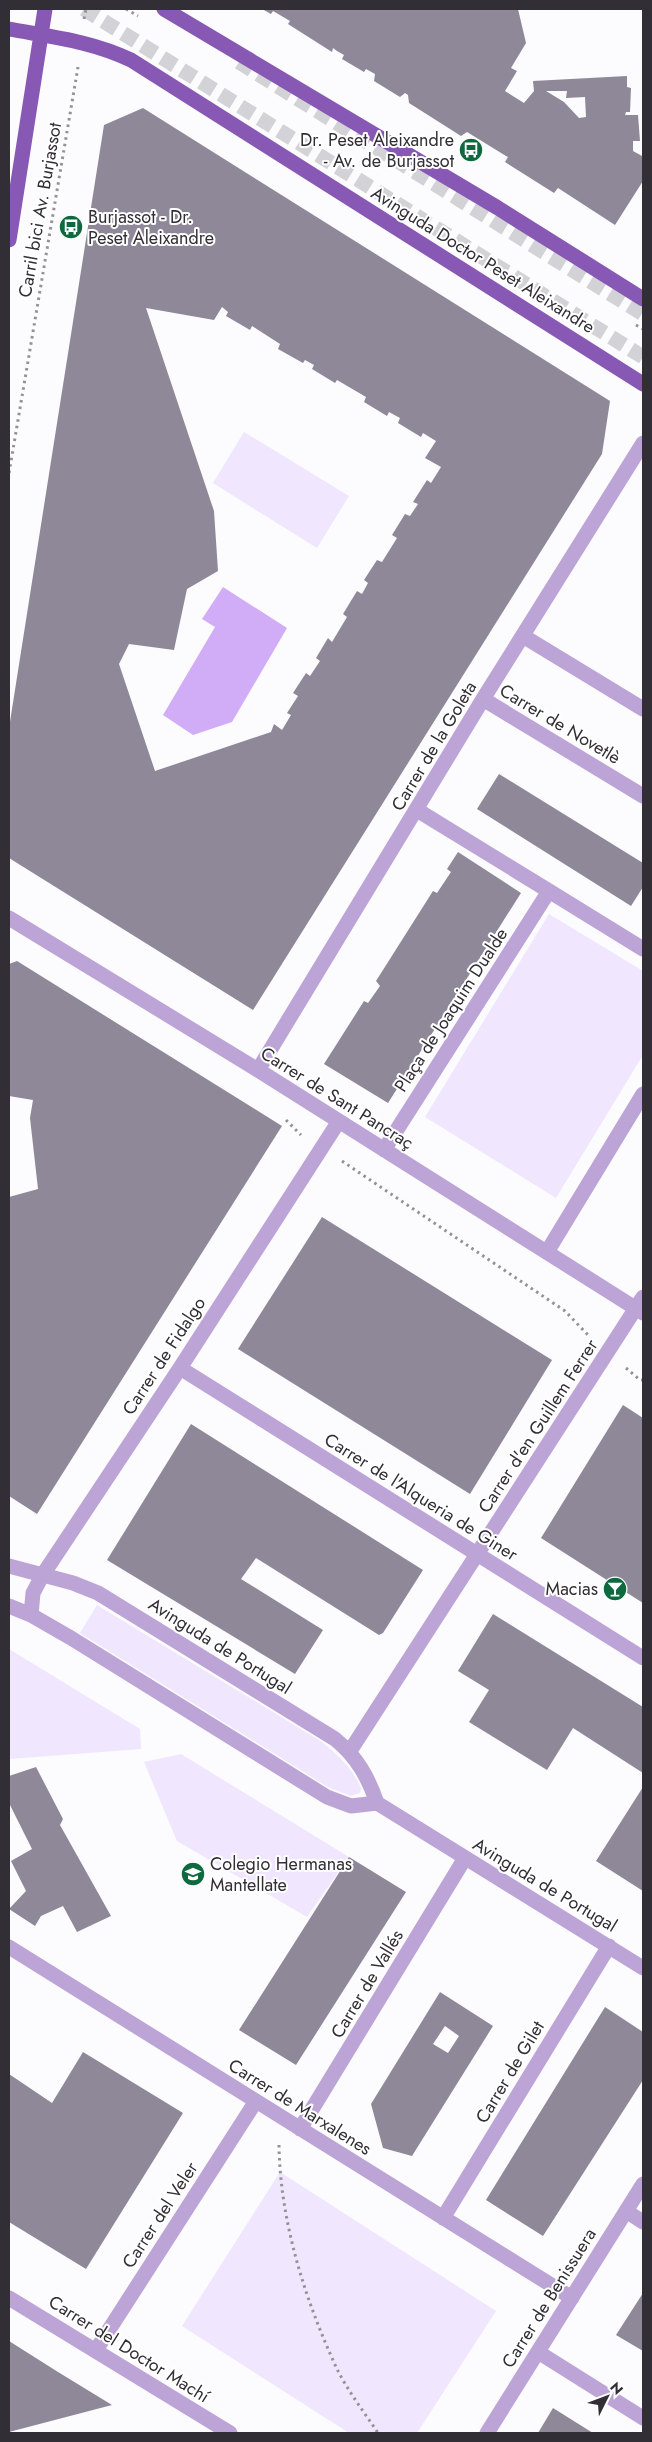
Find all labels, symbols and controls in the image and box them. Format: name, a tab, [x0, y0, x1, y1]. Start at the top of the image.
street label: Carril bici Av. Burjassot	[12, 120, 68, 300]
place label: Dr. Peset Aleixandre - Av. de Burjassot	[300, 127, 455, 174]
bus stop icon: Dr. Peset Aleixandre - Av. de Burjassot	[458, 137, 484, 163]
street label: Avinguda Doctor Peset Aleixandre	[366, 180, 600, 340]
place label: Burjassot - Dr. Peset Aleixandre	[88, 204, 214, 251]
bus stop icon: Burjassot - Dr. Peset Aleixandre	[58, 214, 84, 240]
street label: Carrer de la Goleta	[385, 676, 483, 816]
street label: Carrer de Novetlè	[495, 678, 625, 770]
street label: Plaça de Joaquim Dualde	[388, 923, 514, 1097]
street label: Carrer de Sant Pancraç	[255, 1040, 419, 1156]
street label: Carrer de Fidalgo	[116, 1292, 212, 1420]
street label: Carrer d'en Guillem Ferrer	[472, 1333, 605, 1518]
street label: Carrer de l'Alqueria de Giner	[319, 1427, 523, 1568]
place label: Macias	[546, 1576, 598, 1602]
bar icon: Macias	[602, 1576, 628, 1602]
street label: Avinguda de Portugal	[144, 1591, 296, 1701]
street label: Avinguda de Portugal	[468, 1832, 622, 1938]
place label: Colegio Hermanas Mantellate	[210, 1851, 352, 1898]
school or university icon: Colegio Hermanas Mantellate	[180, 1861, 206, 1887]
street label: Carrer de Vallés	[324, 1925, 410, 2043]
street label: Carrer de Gilet	[469, 2015, 551, 2128]
street label: Carrer de Marxalenes	[223, 2052, 377, 2162]
street label: Carrer del Veler	[116, 2156, 205, 2273]
street label: Carrer de Benissuera	[495, 2223, 603, 2373]
street label: Carrer del Doctor Machí	[44, 2289, 216, 2410]
north arrow	[582, 2372, 632, 2422]
text: N	[606, 2377, 628, 2399]

